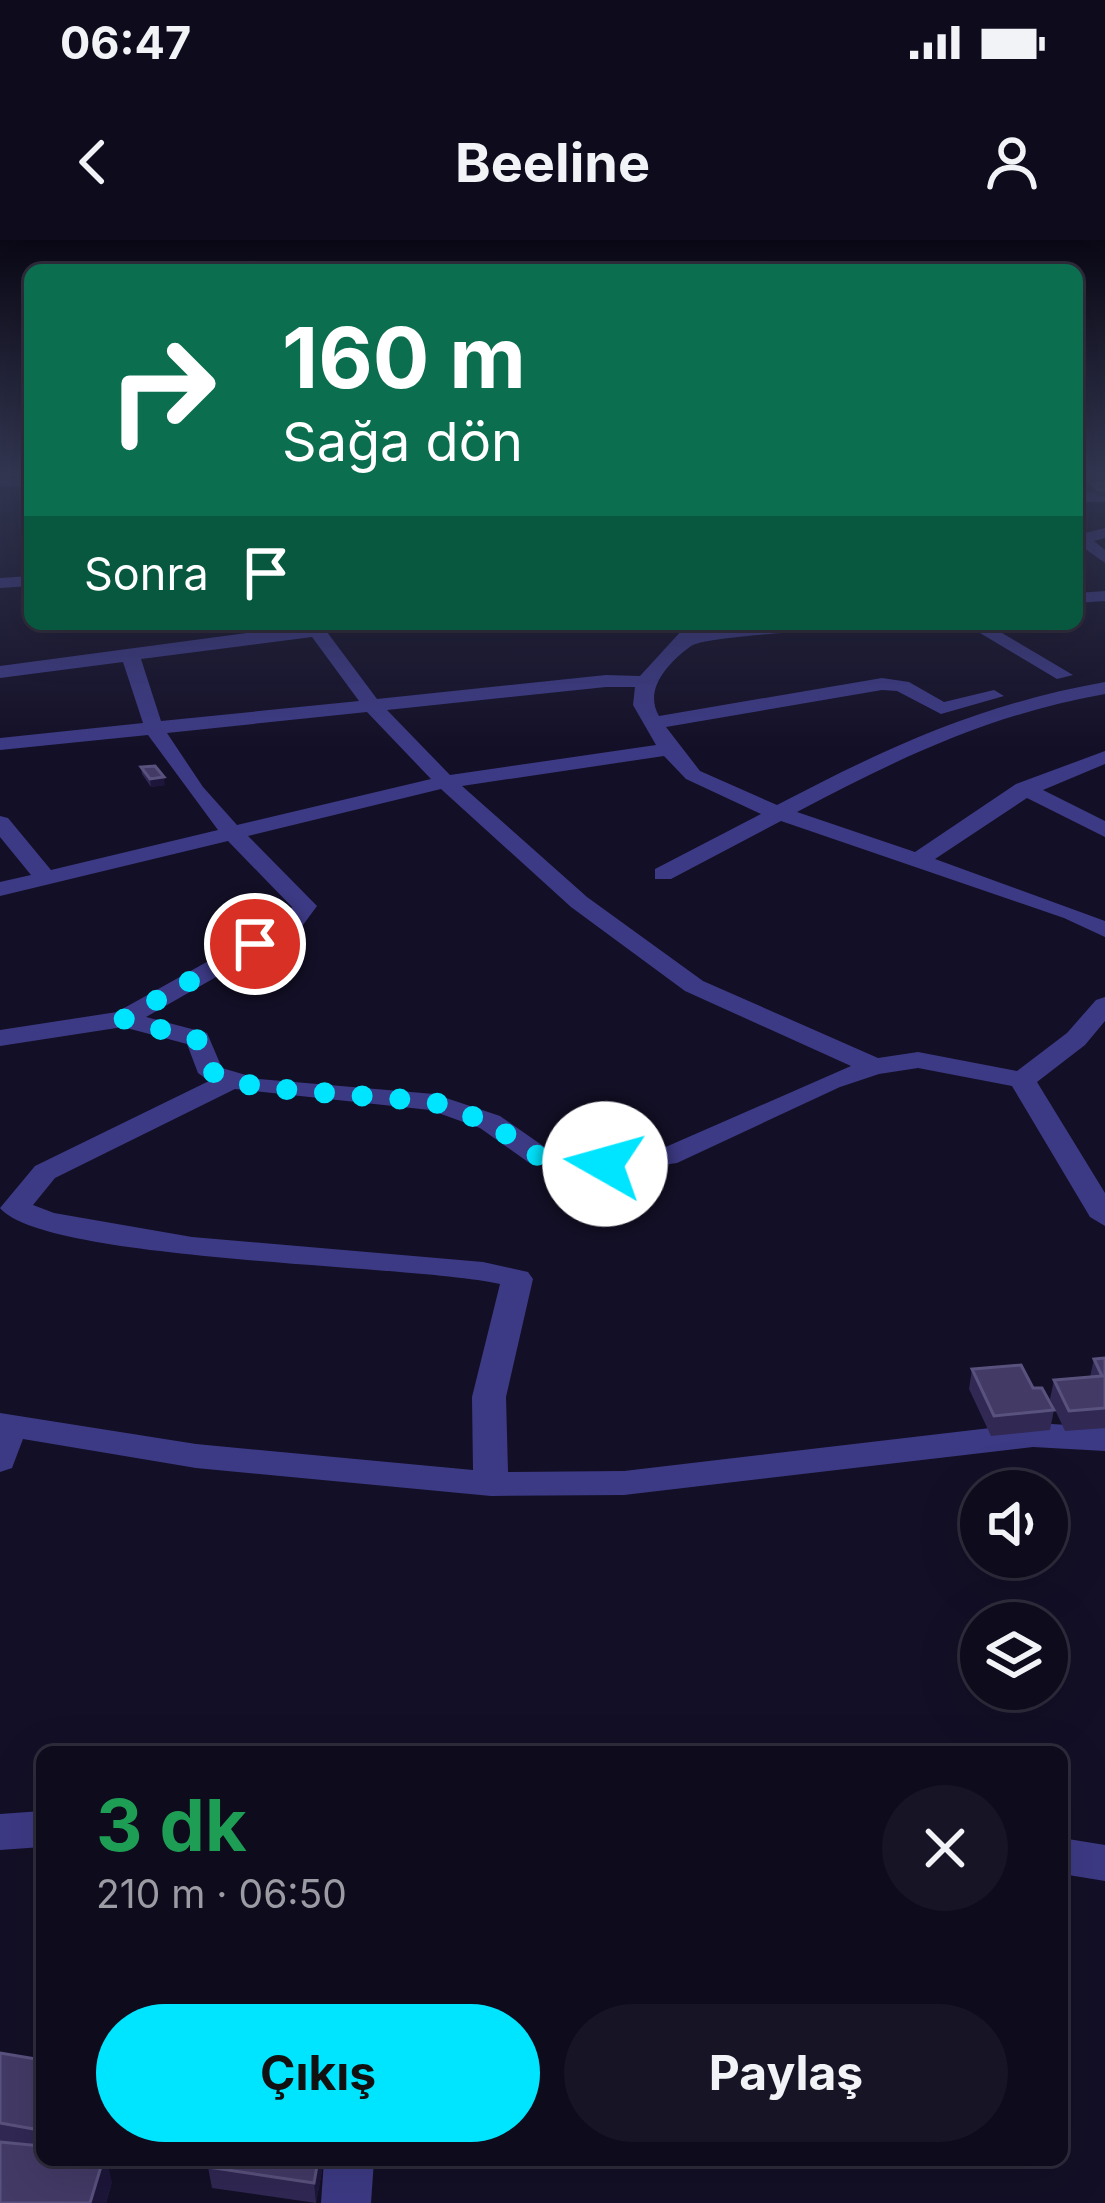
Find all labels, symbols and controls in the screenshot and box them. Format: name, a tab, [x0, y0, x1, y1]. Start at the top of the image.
text: 06:47	[60, 15, 191, 70]
icon: back	[60, 129, 126, 195]
icon: person	[979, 129, 1045, 195]
text: Beeline	[455, 130, 650, 195]
text: 160 m	[282, 307, 526, 408]
icon: right	[84, 312, 240, 468]
text: Sağa dön	[282, 409, 523, 474]
icon: arrive	[233, 540, 299, 606]
text: Sonra	[84, 546, 209, 601]
pin	[204, 893, 306, 995]
icon: arrive	[222, 911, 288, 977]
position arrow	[542, 1101, 668, 1227]
map controls	[960, 1470, 1068, 1710]
button: sound	[960, 1470, 1068, 1578]
button: layers	[960, 1602, 1068, 1710]
text: 3 dk	[96, 1781, 247, 1868]
button: close	[882, 1785, 1008, 1911]
text: 210 m · 06:50	[96, 1870, 347, 1917]
button: Çıkış	[96, 2004, 540, 2142]
button: Paylaş	[564, 2004, 1008, 2142]

